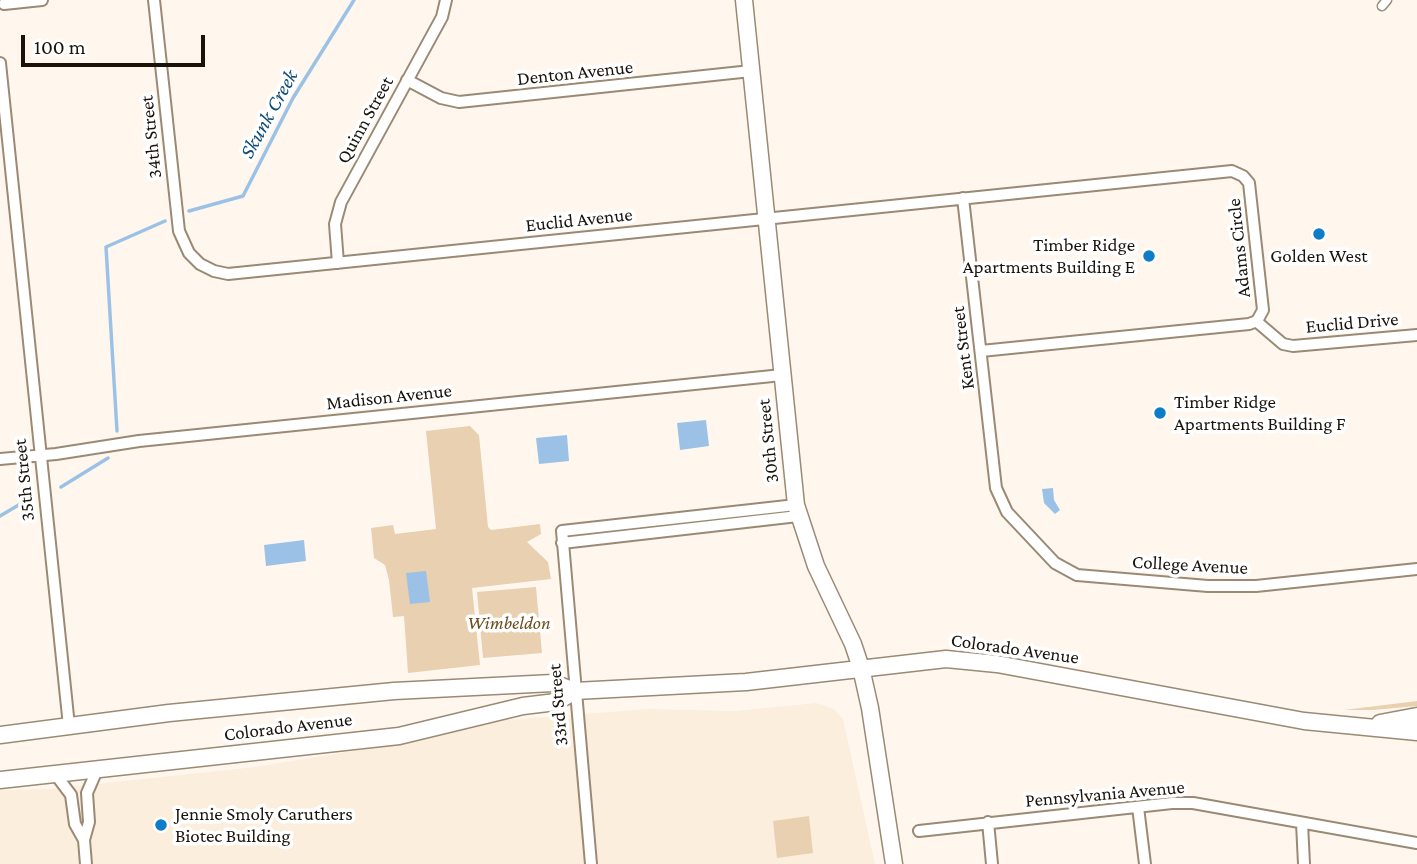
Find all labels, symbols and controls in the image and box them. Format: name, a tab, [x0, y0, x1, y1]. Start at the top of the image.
scale bar	[24, 21, 208, 65]
text: 100 m	[34, 35, 86, 59]
street label: Denton Avenue	[516, 56, 634, 90]
water label: Skunk Creek	[234, 65, 304, 163]
street label: Quinn Street	[332, 72, 398, 168]
street label: 34th Street	[135, 94, 167, 180]
street label: Adams Circle	[1222, 197, 1256, 299]
street label: Euclid Avenue	[524, 203, 634, 237]
marker: Golden West	[1311, 226, 1327, 242]
place label: Timber Ridge Apartments Building E	[963, 234, 1135, 278]
place label: Golden West	[1270, 245, 1368, 267]
marker: Timber Ridge Apartments Building E	[1141, 248, 1157, 264]
street label: Kent Street	[947, 305, 979, 391]
street label: Euclid Drive	[1305, 308, 1399, 338]
street label: Madison Avenue	[325, 379, 453, 415]
place label: Timber Ridge Apartments Building F	[1174, 391, 1345, 435]
street label: 30th Street	[752, 398, 784, 484]
marker: Timber Ridge Apartments Building F	[1152, 405, 1168, 421]
street label: 35th Street	[8, 438, 40, 522]
street label: College Avenue	[1132, 551, 1248, 579]
park label: Wimbeldon	[467, 612, 551, 634]
street label: Colorado Avenue	[949, 629, 1081, 669]
street label: 33rd Street	[543, 663, 573, 747]
street label: Colorado Avenue	[223, 708, 353, 746]
street label: Pennsylvania Avenue	[1024, 776, 1186, 812]
place label: Jennie Smoly Caruthers Biotec Building	[175, 803, 353, 847]
marker: Jennie Smoly Caruthers Biotec Building	[153, 817, 169, 833]

